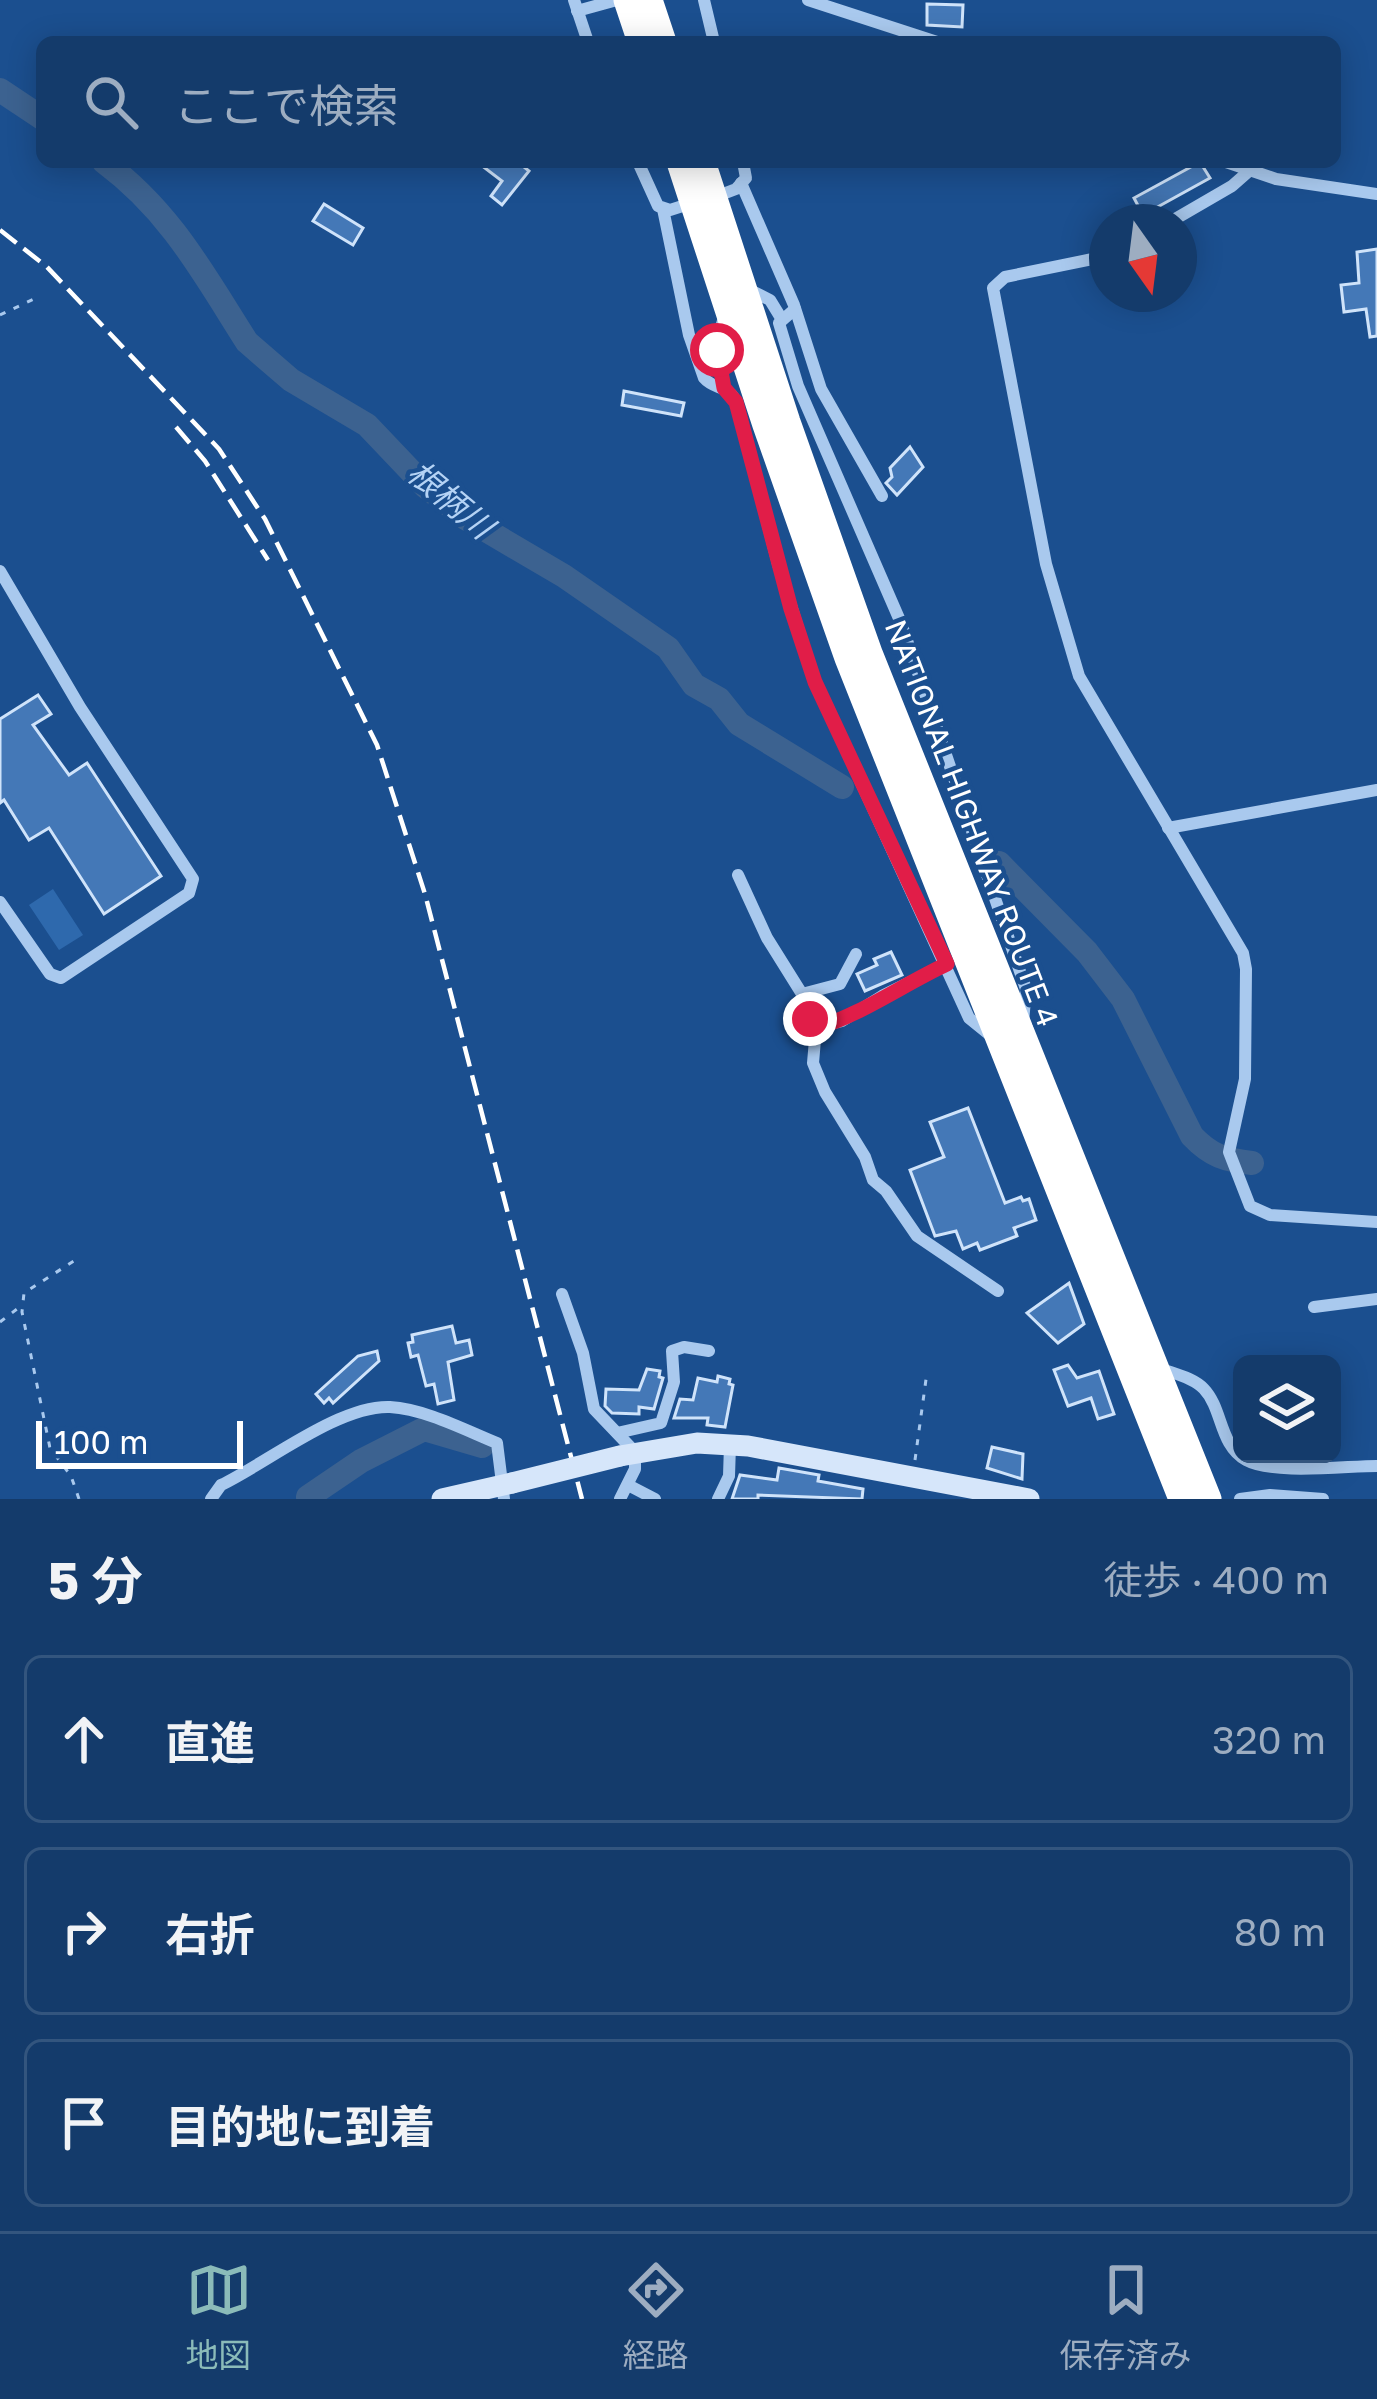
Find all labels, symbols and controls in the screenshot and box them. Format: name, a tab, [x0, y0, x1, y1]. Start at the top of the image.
search box	[36, 36, 1341, 168]
icon: search	[78, 69, 144, 135]
text: ここで検索	[174, 78, 399, 132]
north arrow	[1089, 204, 1197, 312]
route start	[690, 323, 744, 377]
water label: 根柄川	[401, 452, 504, 548]
street label: NATIONAL HIGHWAY ROUTE 4	[878, 615, 1066, 1031]
route end	[783, 992, 837, 1046]
map controls	[1233, 1355, 1341, 1463]
button: layers	[1233, 1355, 1341, 1463]
scale bar	[36, 1415, 243, 1468]
text: 100 m	[54, 1422, 148, 1461]
text: 5 分	[48, 1549, 143, 1610]
text: 徒歩 · 400 m	[1103, 1556, 1329, 1603]
icon: ahead	[51, 1706, 117, 1772]
text: 直進	[165, 1715, 255, 1769]
text: 320 m	[1212, 1716, 1326, 1763]
icon: right	[51, 1898, 117, 1964]
text: 右折	[165, 1907, 255, 1961]
text: 80 m	[1234, 1908, 1326, 1955]
icon: arrive	[51, 2090, 117, 2156]
text: 目的地に到着	[165, 2099, 435, 2153]
tab: 地図	[186, 2257, 252, 2377]
tab: 経路	[623, 2257, 689, 2377]
tab: 保存済み	[1060, 2257, 1192, 2377]

